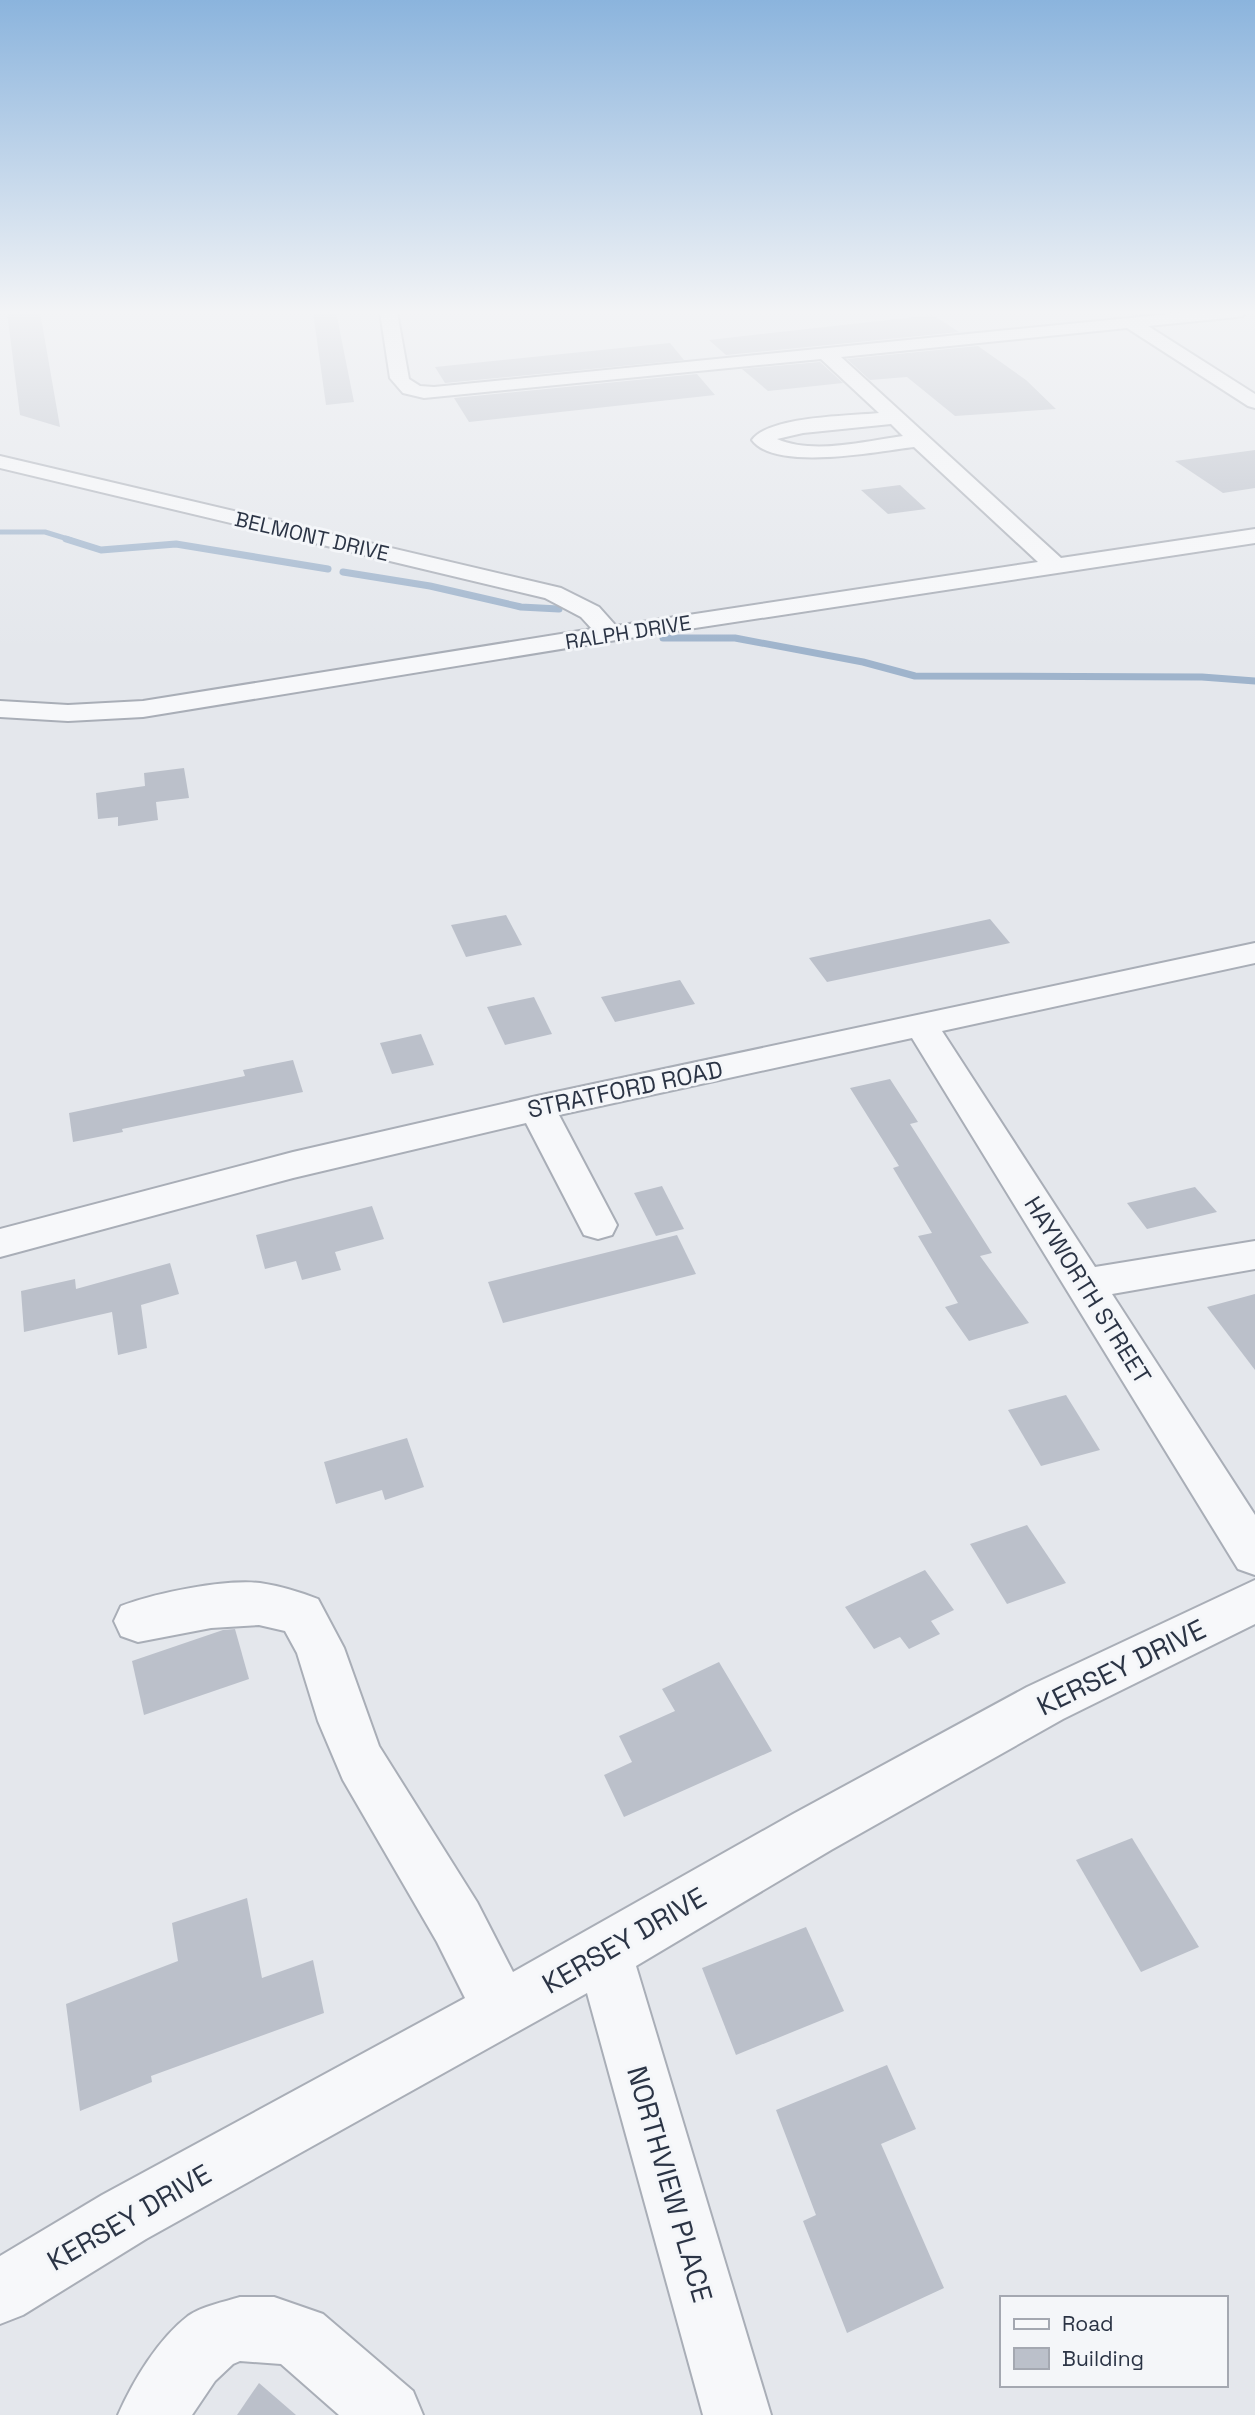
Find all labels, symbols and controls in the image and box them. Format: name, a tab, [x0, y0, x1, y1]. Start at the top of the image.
street label: BELMONT DRIVE	[232, 505, 392, 567]
street label: RALPH DRIVE	[563, 609, 693, 655]
street label: STRATFORD ROAD	[525, 1053, 725, 1125]
street label: HAYWORTH STREET	[1018, 1190, 1158, 1390]
street label: KERSEY DRIVE	[1031, 1611, 1211, 1723]
street label: KERSEY DRIVE	[536, 1879, 712, 2001]
street label: NORTHVIEW PLACE	[619, 2062, 721, 2306]
street label: KERSEY DRIVE	[41, 2156, 217, 2278]
legend	[1000, 2296, 1227, 2387]
text: Road	[1062, 2310, 1114, 2337]
text: Building	[1062, 2345, 1144, 2372]

